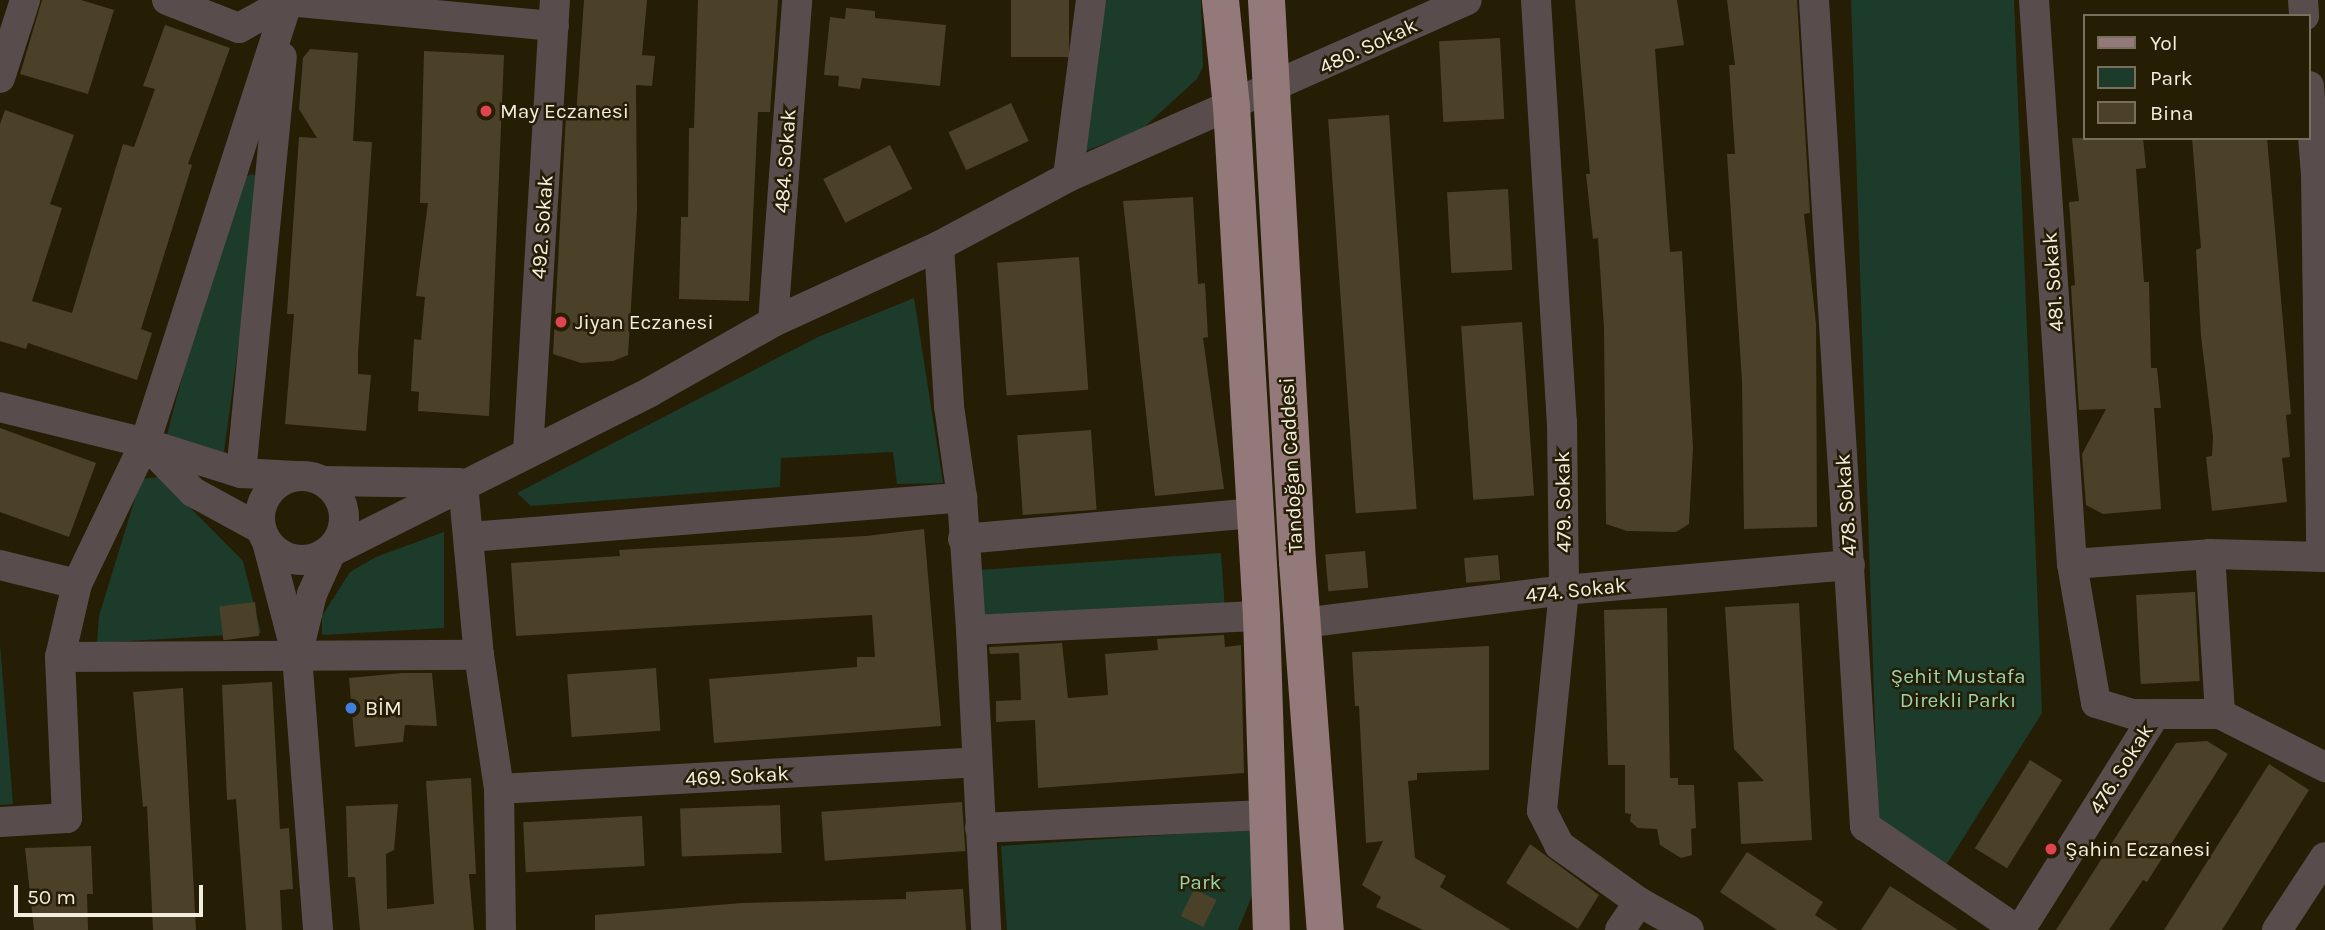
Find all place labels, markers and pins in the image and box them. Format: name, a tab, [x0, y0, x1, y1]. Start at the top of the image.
place label: May Eczanesi	[500, 98, 629, 124]
marker: May Eczanesi	[478, 103, 494, 119]
place label: Jiyan Eczanesi	[575, 309, 714, 335]
marker: Jiyan Eczanesi	[553, 314, 569, 330]
place label: BİM	[365, 695, 402, 721]
marker: BİM	[343, 700, 359, 716]
place label: Şahin Eczanesi	[2065, 836, 2211, 862]
marker: Şahin Eczanesi	[2043, 841, 2059, 857]

